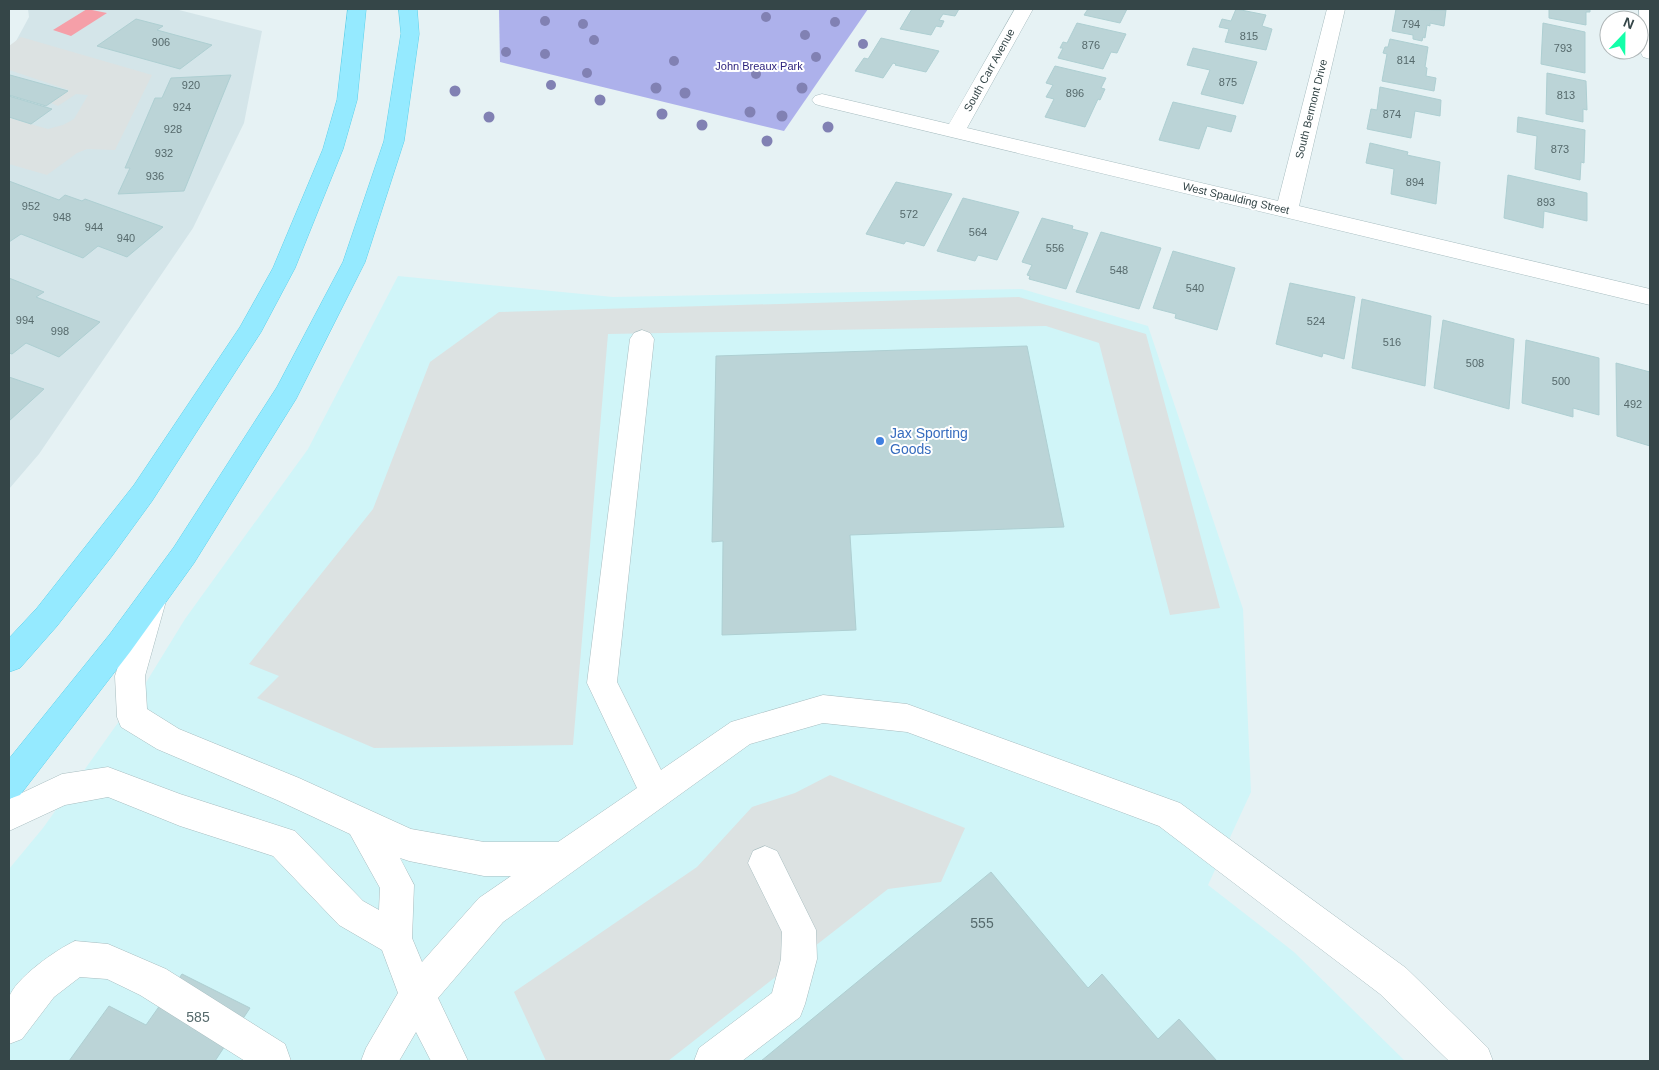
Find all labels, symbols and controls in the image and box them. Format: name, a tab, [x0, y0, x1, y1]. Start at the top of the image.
north arrow	[1599, 10, 1649, 60]
text: N	[1621, 14, 1637, 32]
house number: 794	[1402, 18, 1420, 30]
street label: South Carr Avenue	[961, 27, 1017, 113]
house number: 815	[1240, 30, 1258, 42]
house number: 906	[152, 36, 170, 48]
house number: 876	[1082, 39, 1100, 51]
house number: 793	[1554, 42, 1572, 54]
house number: 814	[1397, 54, 1415, 66]
street label: South Bermont Drive	[1293, 58, 1329, 160]
park label: John Breaux Park	[715, 60, 803, 72]
house number: 875	[1219, 76, 1237, 88]
house number: 920	[182, 79, 200, 91]
house number: 896	[1066, 87, 1084, 99]
house number: 813	[1557, 89, 1575, 101]
house number: 924	[173, 101, 191, 113]
house number: 874	[1383, 108, 1401, 120]
house number: 928	[164, 123, 182, 135]
house number: 873	[1551, 143, 1569, 155]
house number: 932	[155, 147, 173, 159]
house number: 936	[146, 170, 164, 182]
house number: 894	[1406, 176, 1424, 188]
street label: West Spaulding Street	[1181, 180, 1291, 216]
house number: 893	[1537, 196, 1555, 208]
house number: 952	[22, 200, 40, 212]
house number: 572	[900, 208, 918, 220]
house number: 948	[53, 211, 71, 223]
house number: 944	[85, 221, 103, 233]
house number: 564	[969, 226, 987, 238]
house number: 940	[117, 232, 135, 244]
house number: 556	[1046, 242, 1064, 254]
house number: 548	[1110, 264, 1128, 276]
house number: 540	[1186, 282, 1204, 294]
house number: 994	[16, 314, 34, 326]
house number: 524	[1307, 315, 1325, 327]
house number: 998	[51, 325, 69, 337]
house number: 516	[1383, 336, 1401, 348]
house number: 508	[1466, 357, 1484, 369]
house number: 500	[1552, 375, 1570, 387]
house number: 492	[1624, 398, 1642, 410]
place label: Jax Sporting Goods	[890, 425, 968, 457]
marker: Jax Sporting Goods	[874, 435, 886, 447]
house number: 555	[970, 915, 994, 931]
house number: 585	[186, 1009, 210, 1025]

